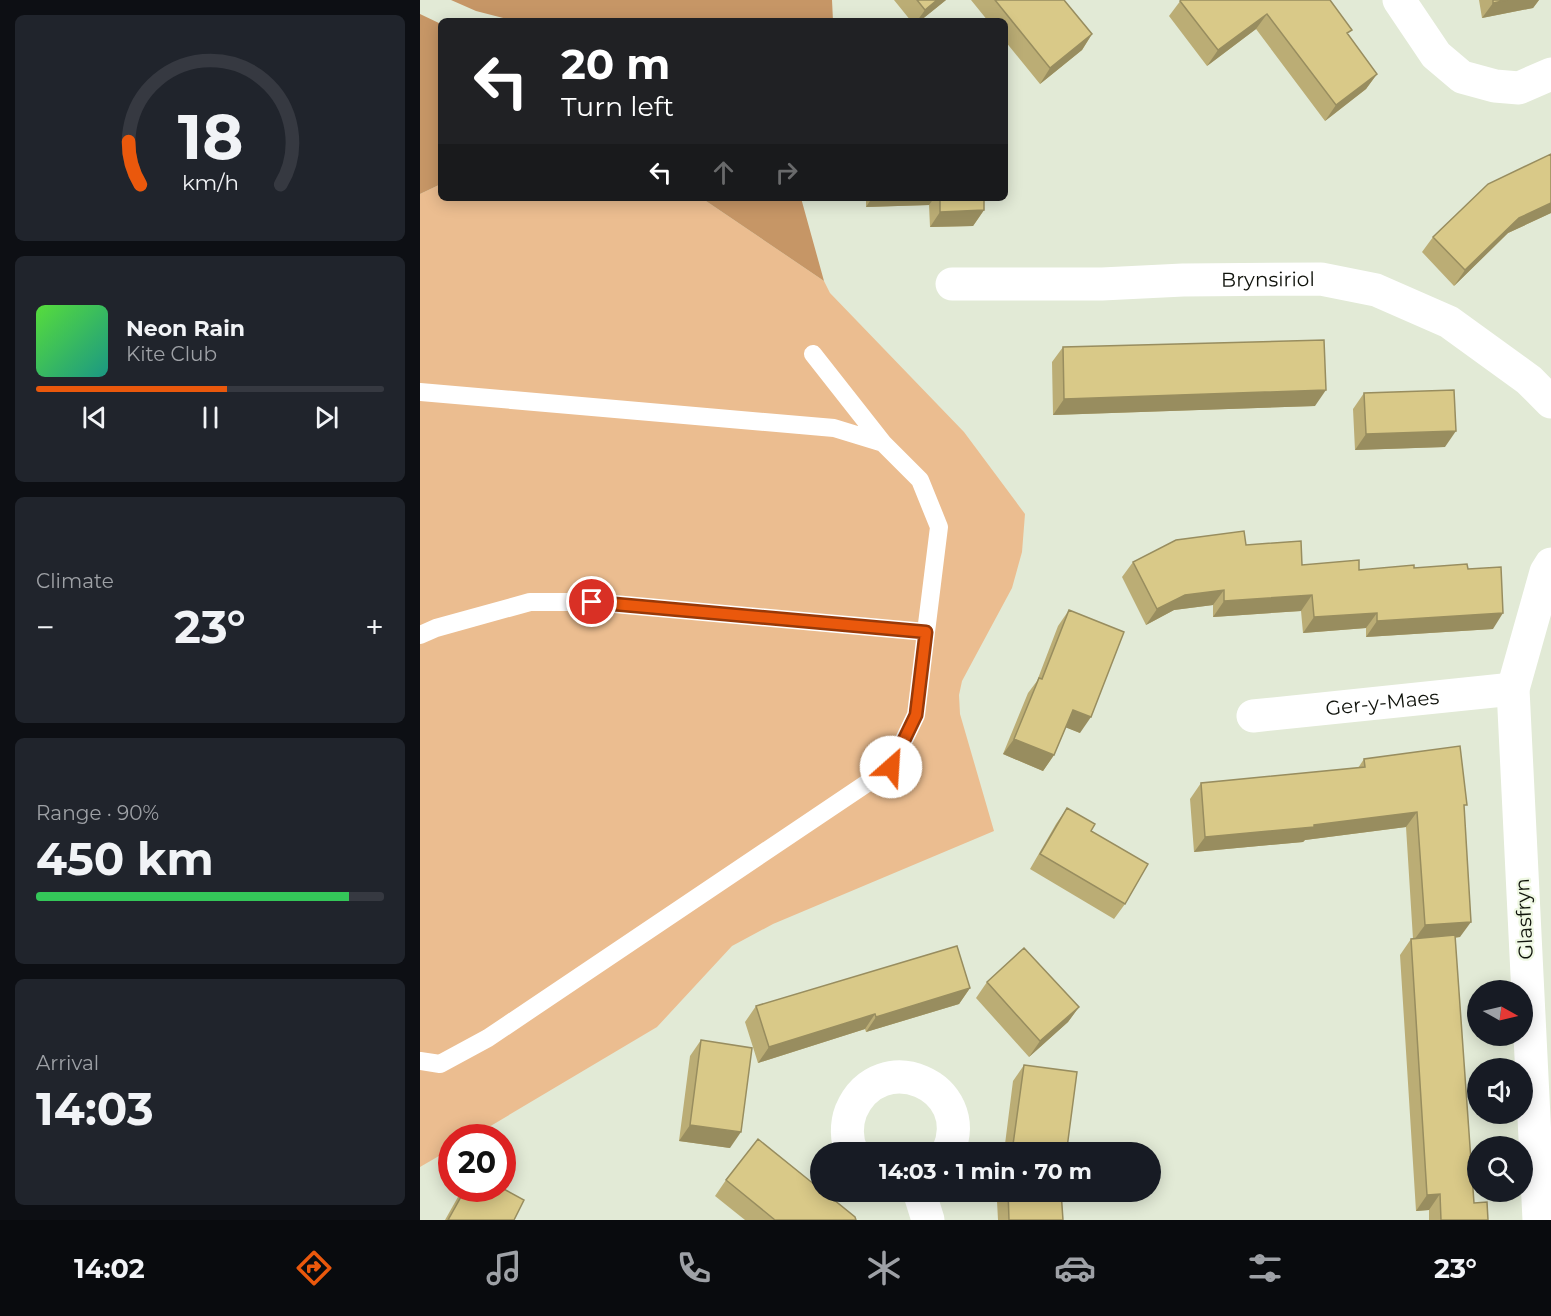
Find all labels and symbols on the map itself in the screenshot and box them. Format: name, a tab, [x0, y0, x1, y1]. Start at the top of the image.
street label: Brynsiriol	[1221, 267, 1315, 292]
pin	[566, 576, 617, 627]
street label: Ger-y-Maes	[1324, 685, 1440, 720]
position arrow	[859, 735, 923, 799]
street label: Glasfryn	[1510, 878, 1538, 960]
north arrow	[1467, 980, 1533, 1046]
speed limit sign: 20	[438, 1124, 516, 1202]

